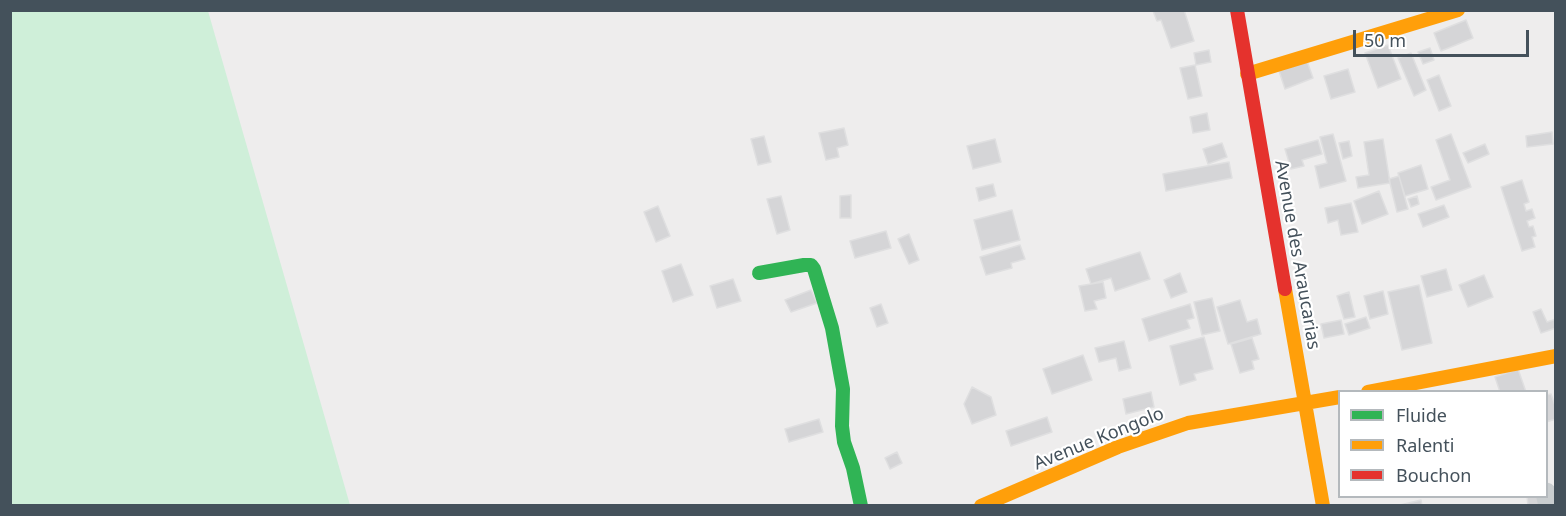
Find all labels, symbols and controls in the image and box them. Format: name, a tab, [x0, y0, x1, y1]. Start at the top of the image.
scale bar	[1356, 18, 1532, 56]
text: 50 m	[1364, 28, 1406, 52]
street label: Avenue des Araucarias	[1270, 159, 1324, 351]
legend	[1338, 390, 1548, 498]
street label: Avenue Kongolo	[1031, 403, 1167, 475]
text: Fluide	[1396, 403, 1447, 427]
text: Ralenti	[1396, 433, 1454, 457]
text: Bouchon	[1396, 463, 1472, 487]

